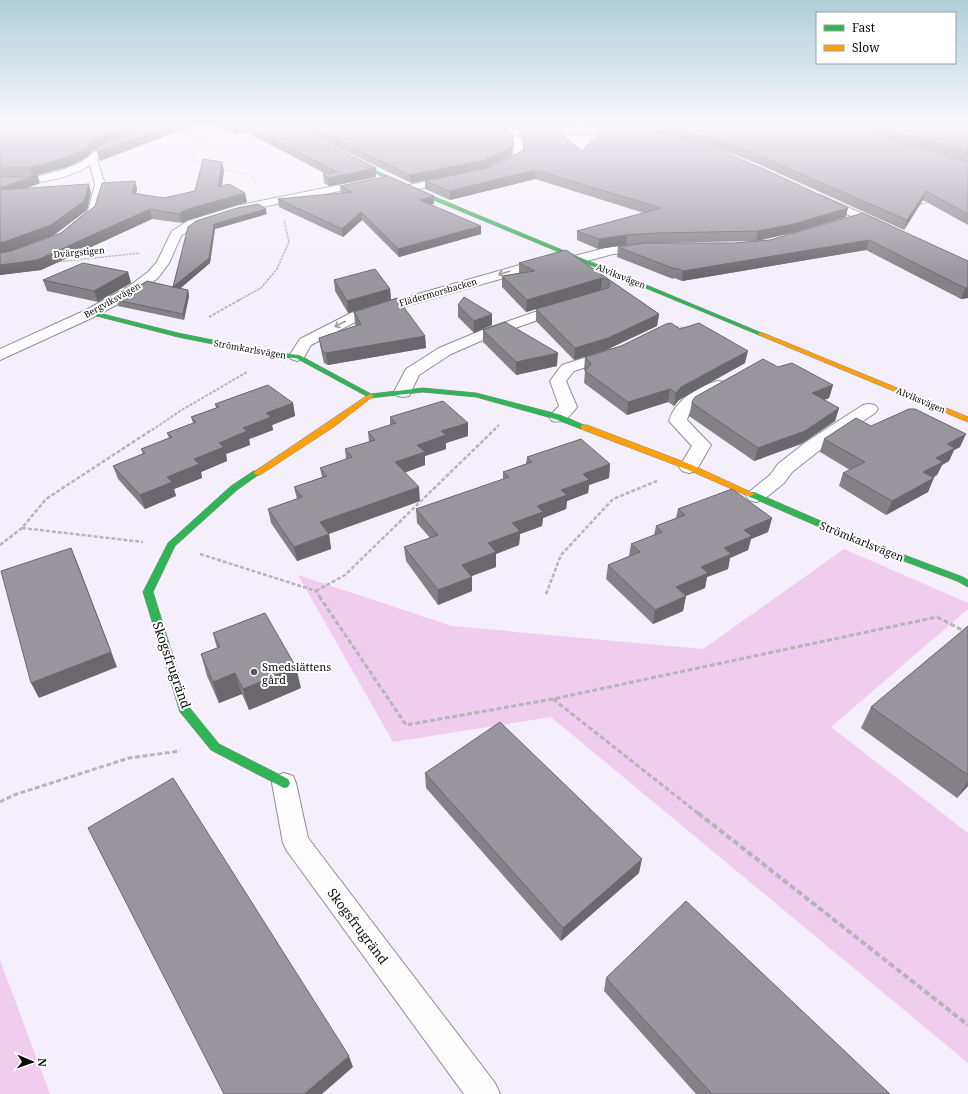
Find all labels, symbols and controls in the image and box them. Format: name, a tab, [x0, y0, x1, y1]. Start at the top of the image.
legend	[816, 12, 956, 64]
text: Fast	[852, 19, 875, 36]
text: Slow	[852, 39, 880, 56]
street label: Dvärgstigen	[53, 243, 105, 261]
street label: Alviksvägen	[594, 260, 648, 292]
one-way arrow	[497, 270, 510, 277]
street label: Flädermorsbacken	[398, 275, 479, 309]
street label: Bergviksvägen	[81, 279, 143, 321]
one-way arrow	[334, 321, 346, 328]
street label: Strömkarlsvägen	[213, 336, 287, 362]
street label: Alviksvägen	[894, 384, 948, 416]
street label: Strömkarlsvägen	[818, 517, 906, 565]
street label: Skogsfrugränd	[149, 619, 195, 711]
place label: Smedslättens gård	[262, 659, 331, 687]
marker: Smedslättens gård	[249, 667, 259, 677]
street label: Skogsfrugränd	[324, 884, 392, 968]
north arrow	[12, 1042, 52, 1082]
text: N	[35, 1058, 50, 1067]

